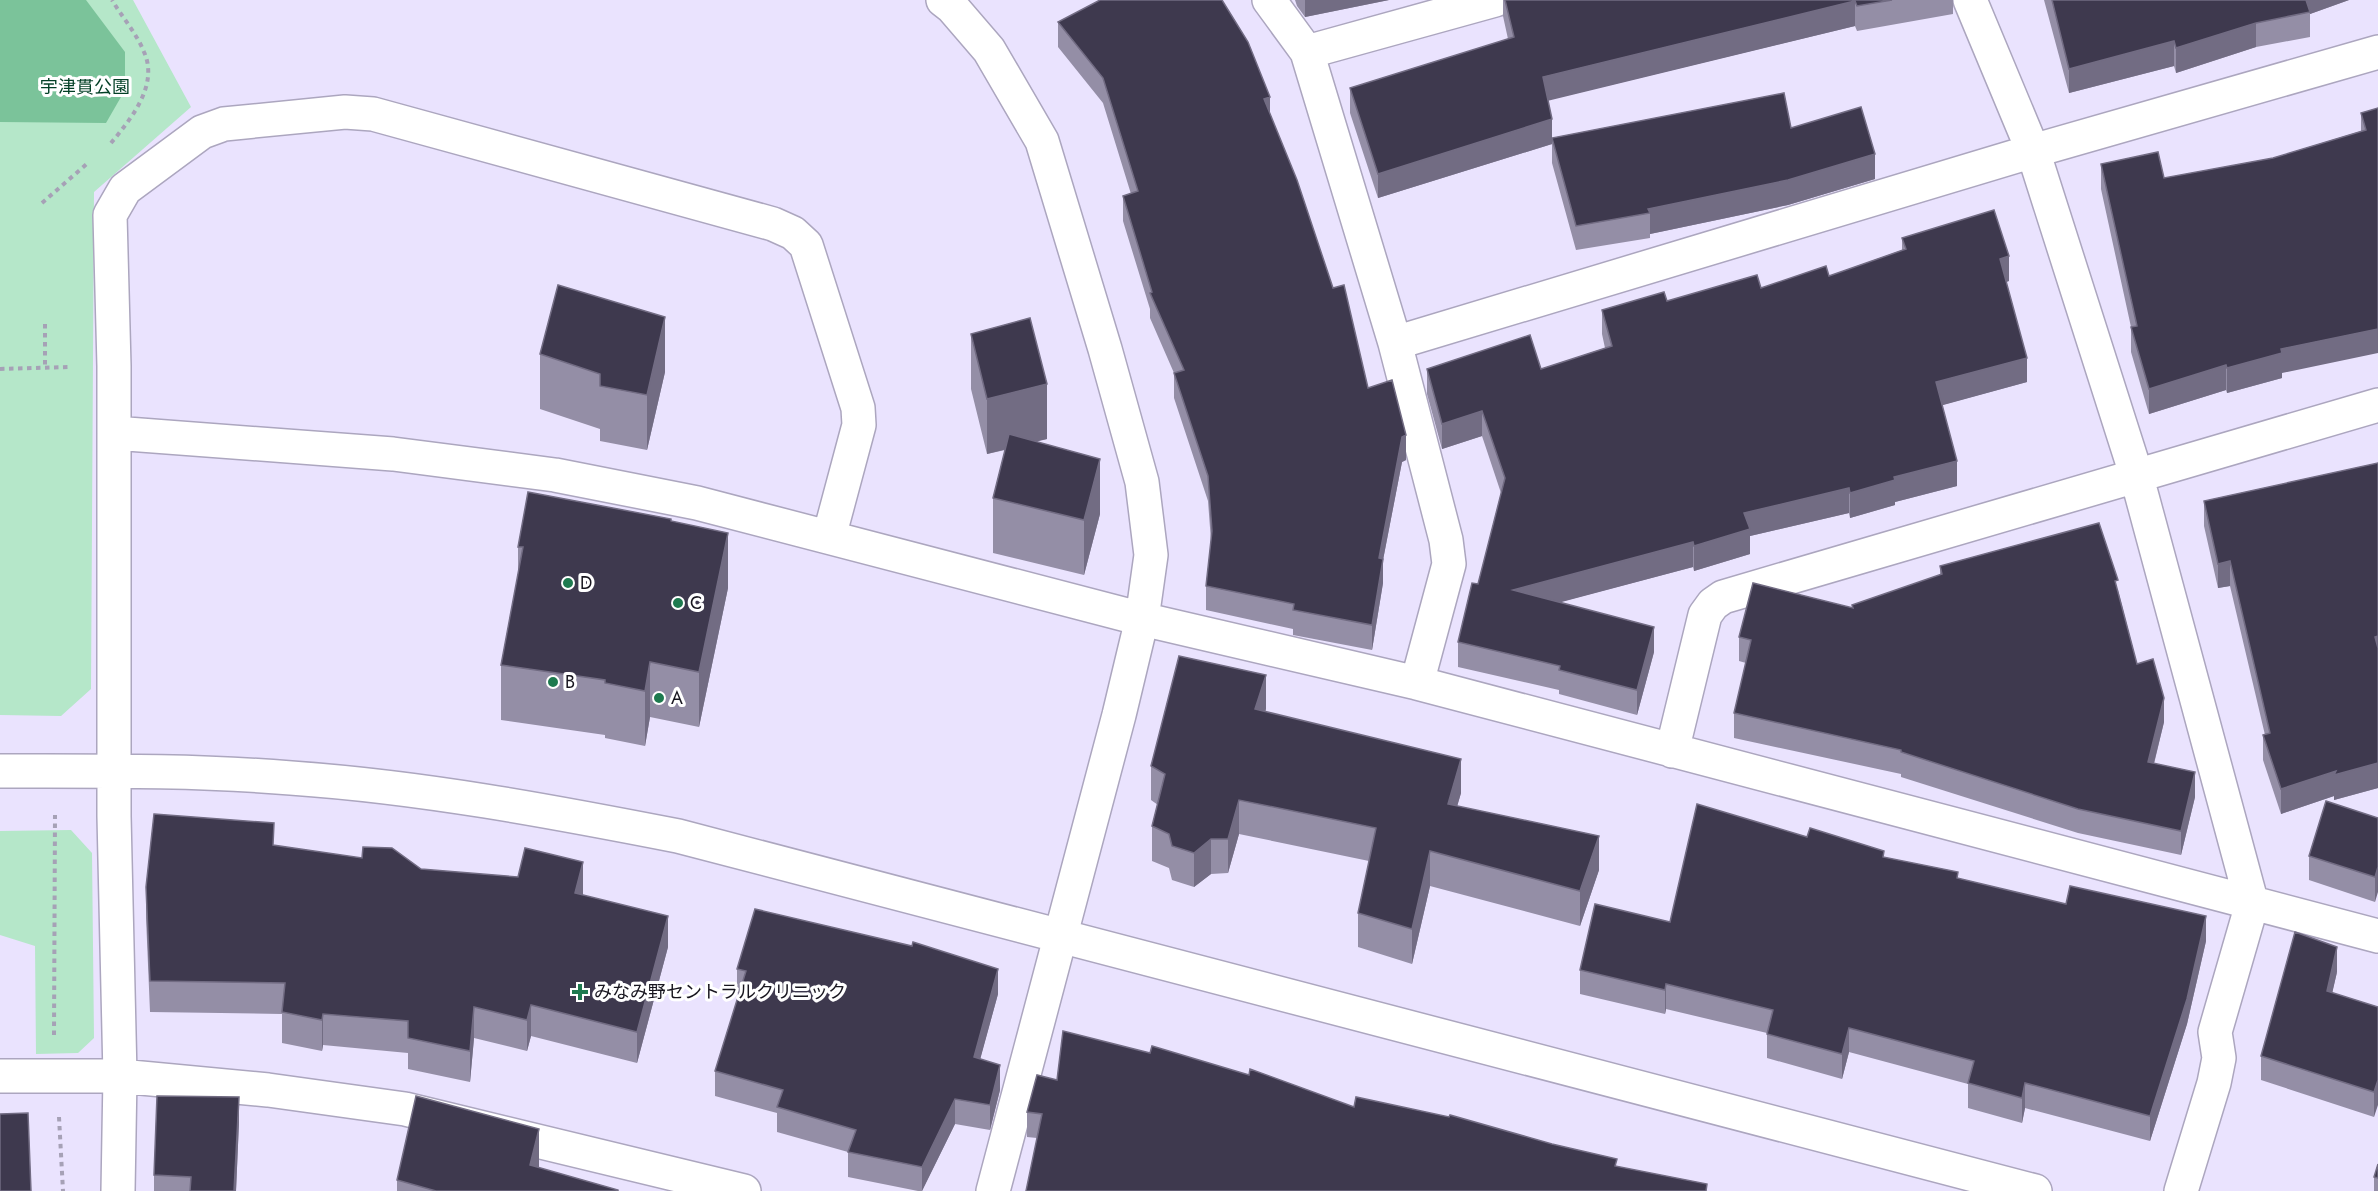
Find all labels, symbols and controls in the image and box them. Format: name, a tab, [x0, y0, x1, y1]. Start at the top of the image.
park label: 宇津貫公園	[40, 74, 130, 100]
place label: D	[580, 570, 592, 596]
marker: D	[561, 576, 575, 590]
place label: C	[690, 590, 702, 616]
marker: C	[671, 596, 685, 610]
place label: B	[565, 669, 575, 695]
marker: B	[546, 675, 560, 689]
place label: A	[671, 685, 683, 711]
marker: A	[652, 691, 666, 705]
place label: みなみ野セントラルクリニック	[594, 979, 846, 1005]
marker: みなみ野セントラルクリニック	[571, 983, 589, 1001]

